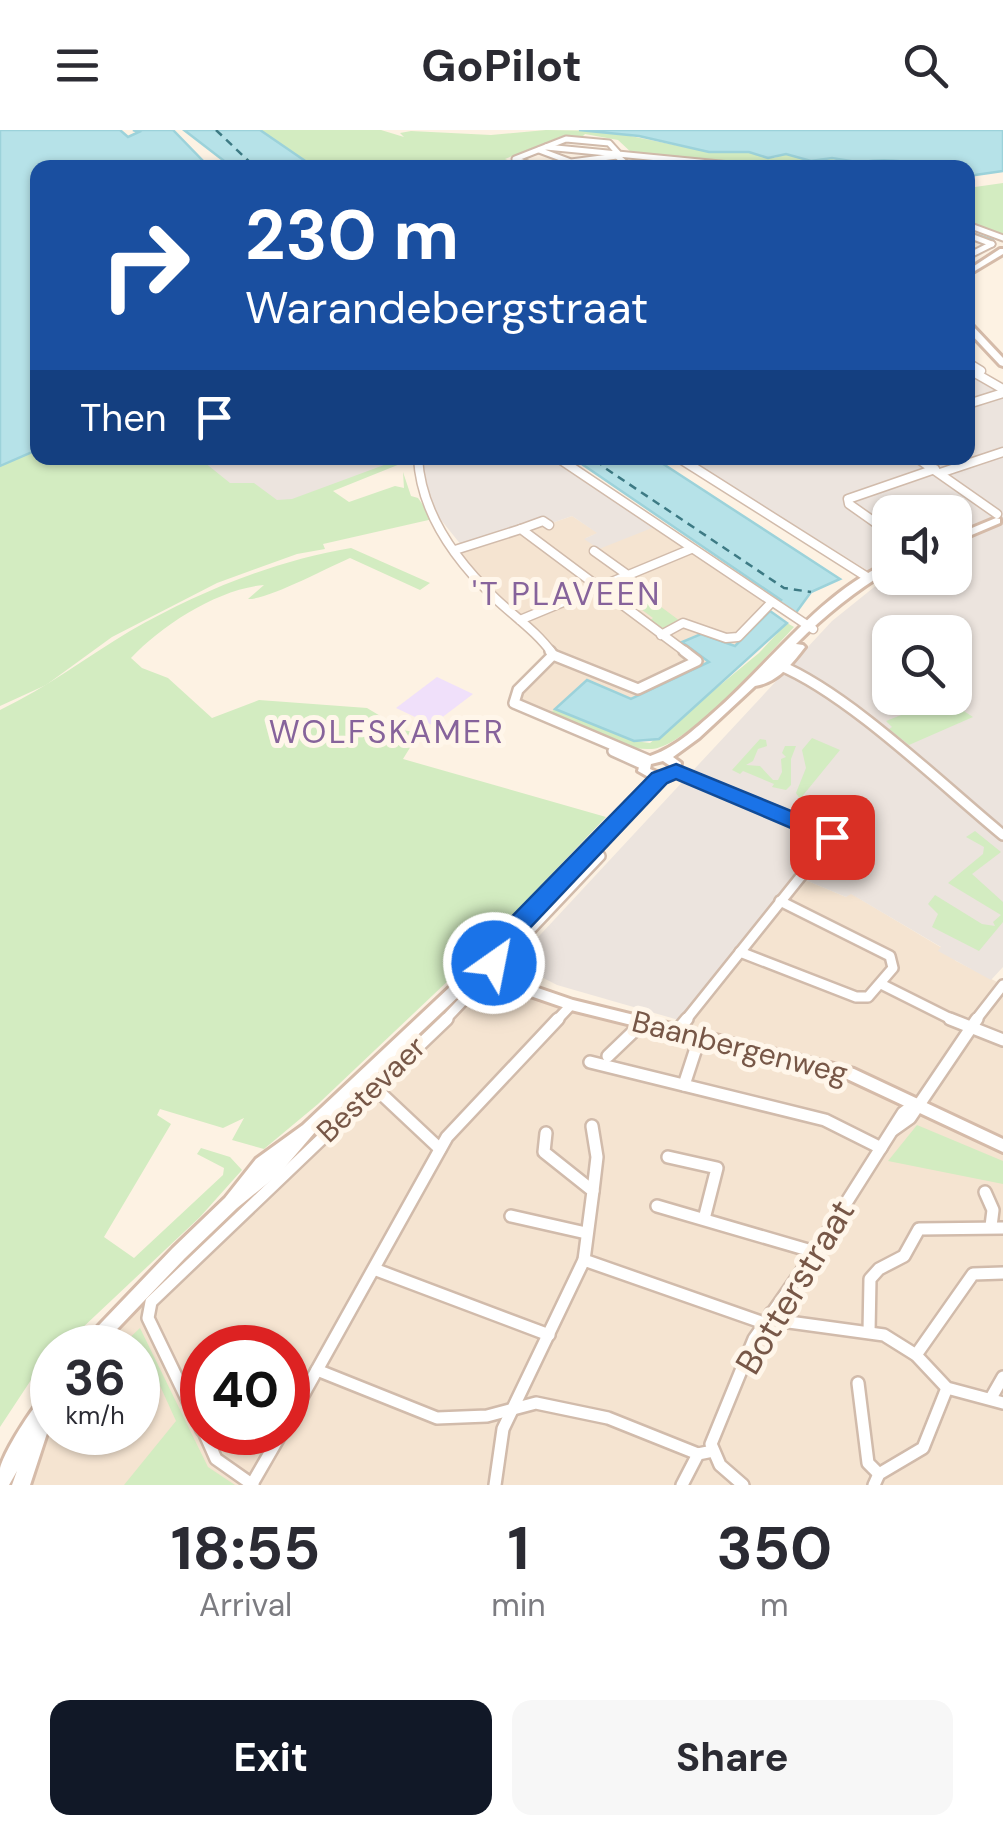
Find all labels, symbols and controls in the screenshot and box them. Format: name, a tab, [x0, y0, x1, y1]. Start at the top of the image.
text: GoPilot	[421, 36, 582, 95]
icon: menu	[50, 38, 105, 93]
icon: search	[898, 38, 953, 93]
text: 230 m	[245, 190, 459, 281]
icon: right	[80, 200, 210, 330]
text: Warandebergstraat	[245, 278, 648, 337]
icon: arrive	[187, 390, 242, 445]
text: Then	[80, 393, 167, 443]
map controls	[872, 495, 972, 715]
button: sound	[872, 495, 972, 595]
district label: 'T PLAVEEN	[472, 573, 662, 615]
button: search	[872, 615, 972, 715]
district label: WOLFSKAMER	[269, 711, 505, 753]
pin	[790, 795, 875, 880]
icon: arrive	[805, 810, 860, 865]
position arrow	[442, 911, 546, 1015]
street label: Baanbergenweg	[628, 1001, 852, 1093]
street label: Bestevaer	[308, 1027, 434, 1151]
street label: Botterstraat	[725, 1191, 865, 1383]
speed limit sign: 40	[180, 1325, 310, 1455]
text: 36	[64, 1345, 126, 1411]
text: km/h	[65, 1399, 125, 1432]
text: 18:55	[171, 1509, 320, 1588]
text: 1	[508, 1509, 529, 1588]
text: 350	[716, 1509, 832, 1588]
text: Arrival	[199, 1584, 292, 1626]
text: min	[491, 1584, 546, 1626]
text: m	[760, 1584, 789, 1626]
button: Exit	[50, 1700, 492, 1815]
button: Share	[512, 1700, 953, 1815]

